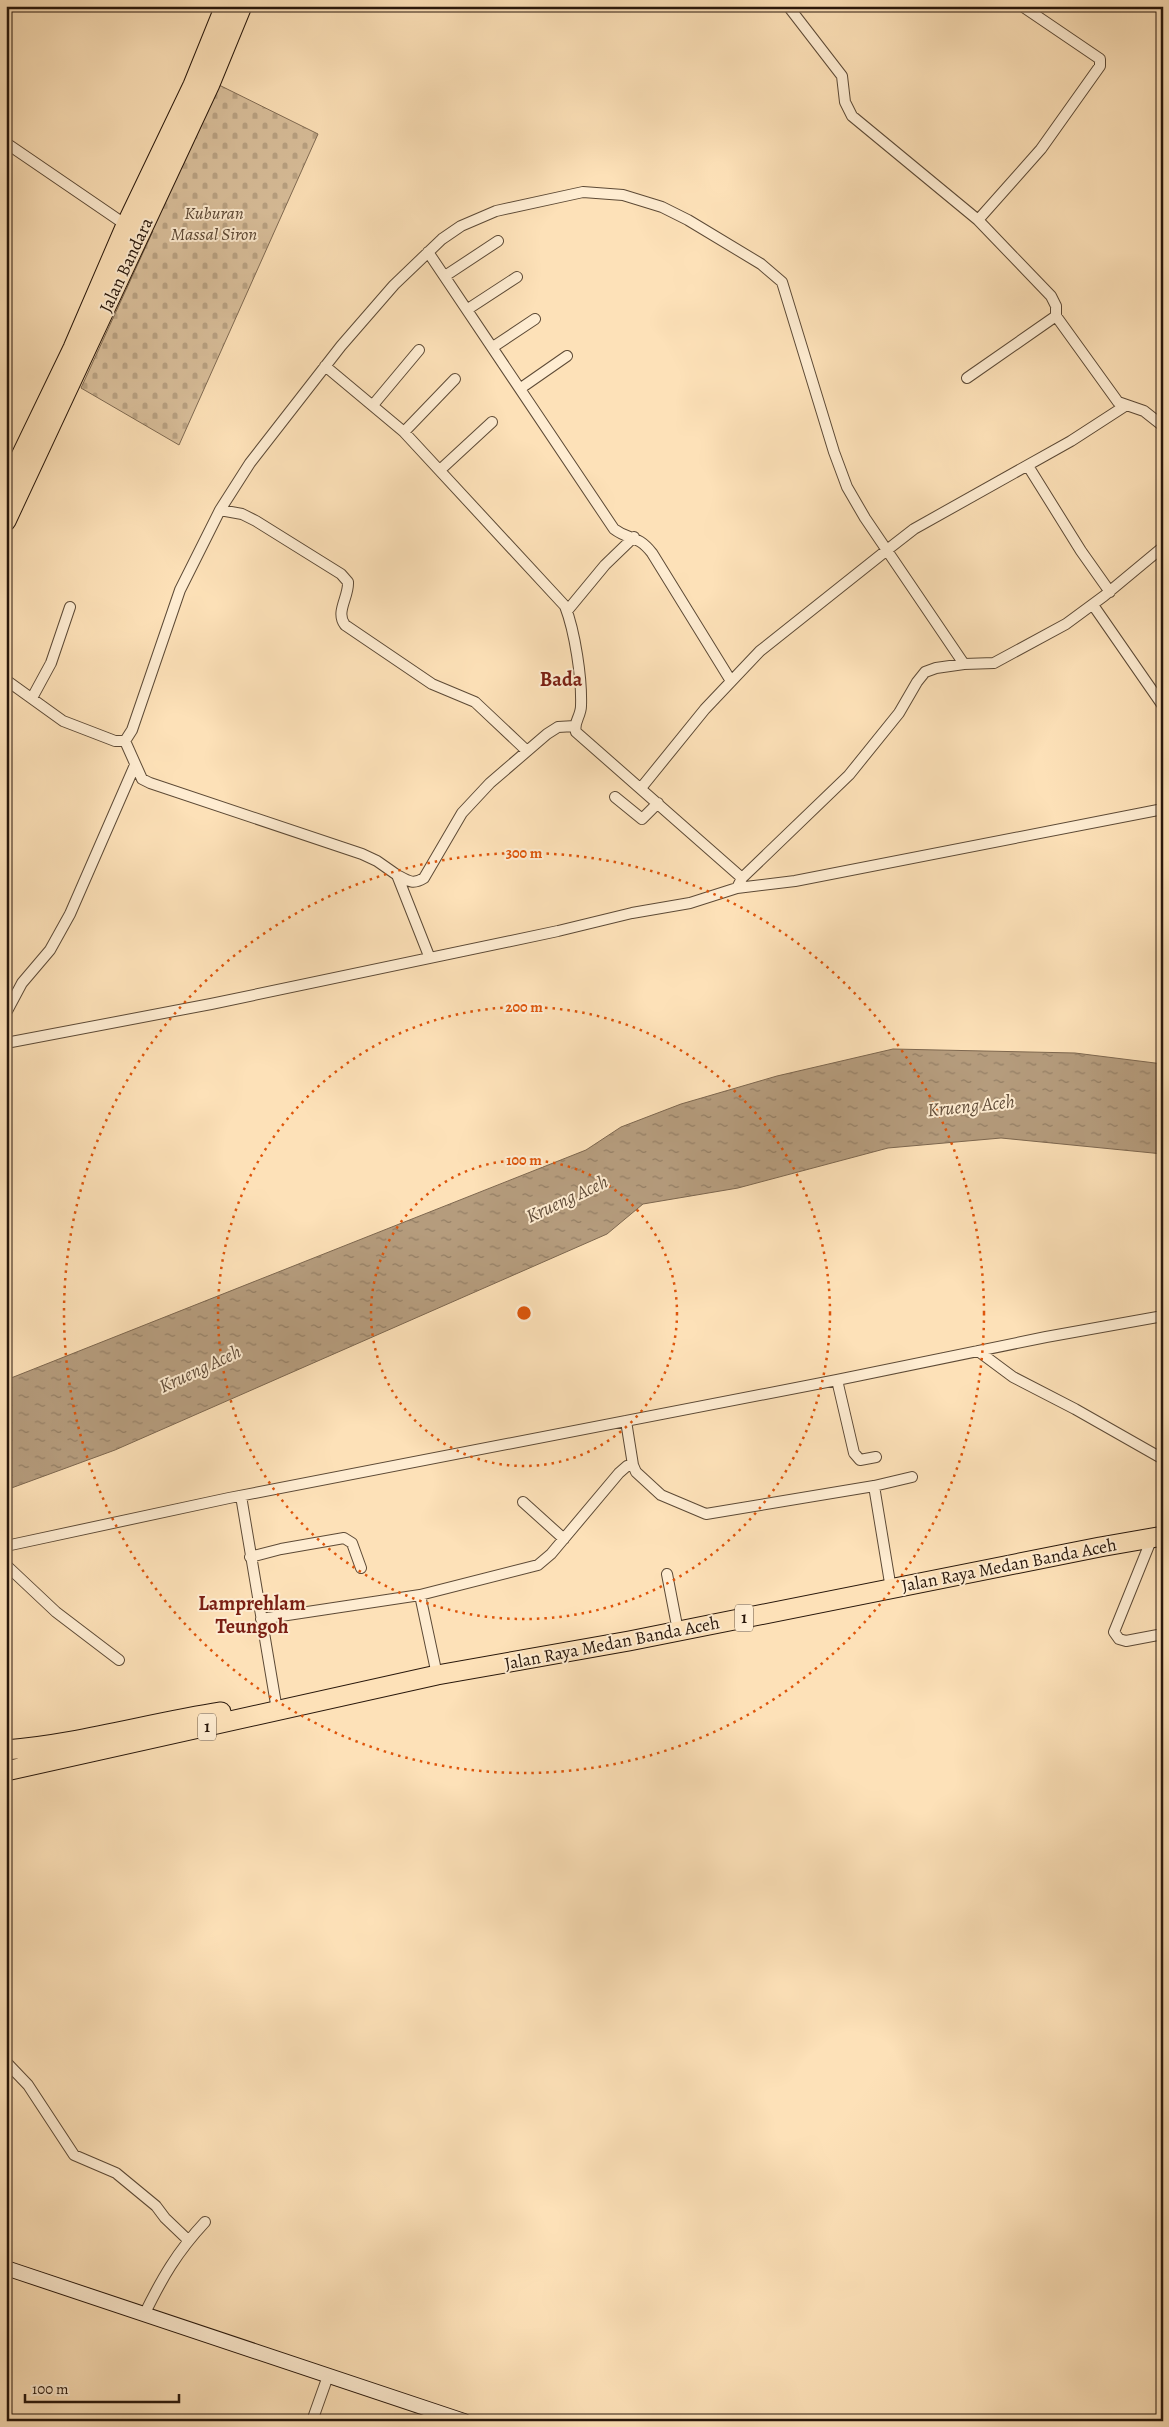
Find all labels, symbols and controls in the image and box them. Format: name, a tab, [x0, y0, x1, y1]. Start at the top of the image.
park label: Kuburan Massal Siron	[171, 201, 257, 246]
street label: Jalan Bandara	[94, 213, 159, 316]
district label: Bada	[540, 666, 583, 693]
text: 300 m	[506, 843, 543, 863]
text: 200 m	[505, 997, 543, 1017]
water label: Krueng Aceh	[926, 1088, 1016, 1124]
text: 100 m	[506, 1150, 542, 1170]
water label: Krueng Aceh	[522, 1169, 612, 1229]
centre of rings	[515, 1304, 533, 1322]
water label: Krueng Aceh	[155, 1339, 245, 1399]
street label: Jalan Raya Medan Banda Aceh	[899, 1532, 1119, 1598]
district label: Lamprehlam Teungoh	[198, 1590, 306, 1640]
road number: 1	[735, 1605, 753, 1632]
street label: Jalan Raya Medan Banda Aceh	[502, 1610, 722, 1676]
road number: 1	[198, 1714, 216, 1740]
scale bar	[25, 2372, 179, 2404]
text: 100 m	[32, 2379, 69, 2399]

